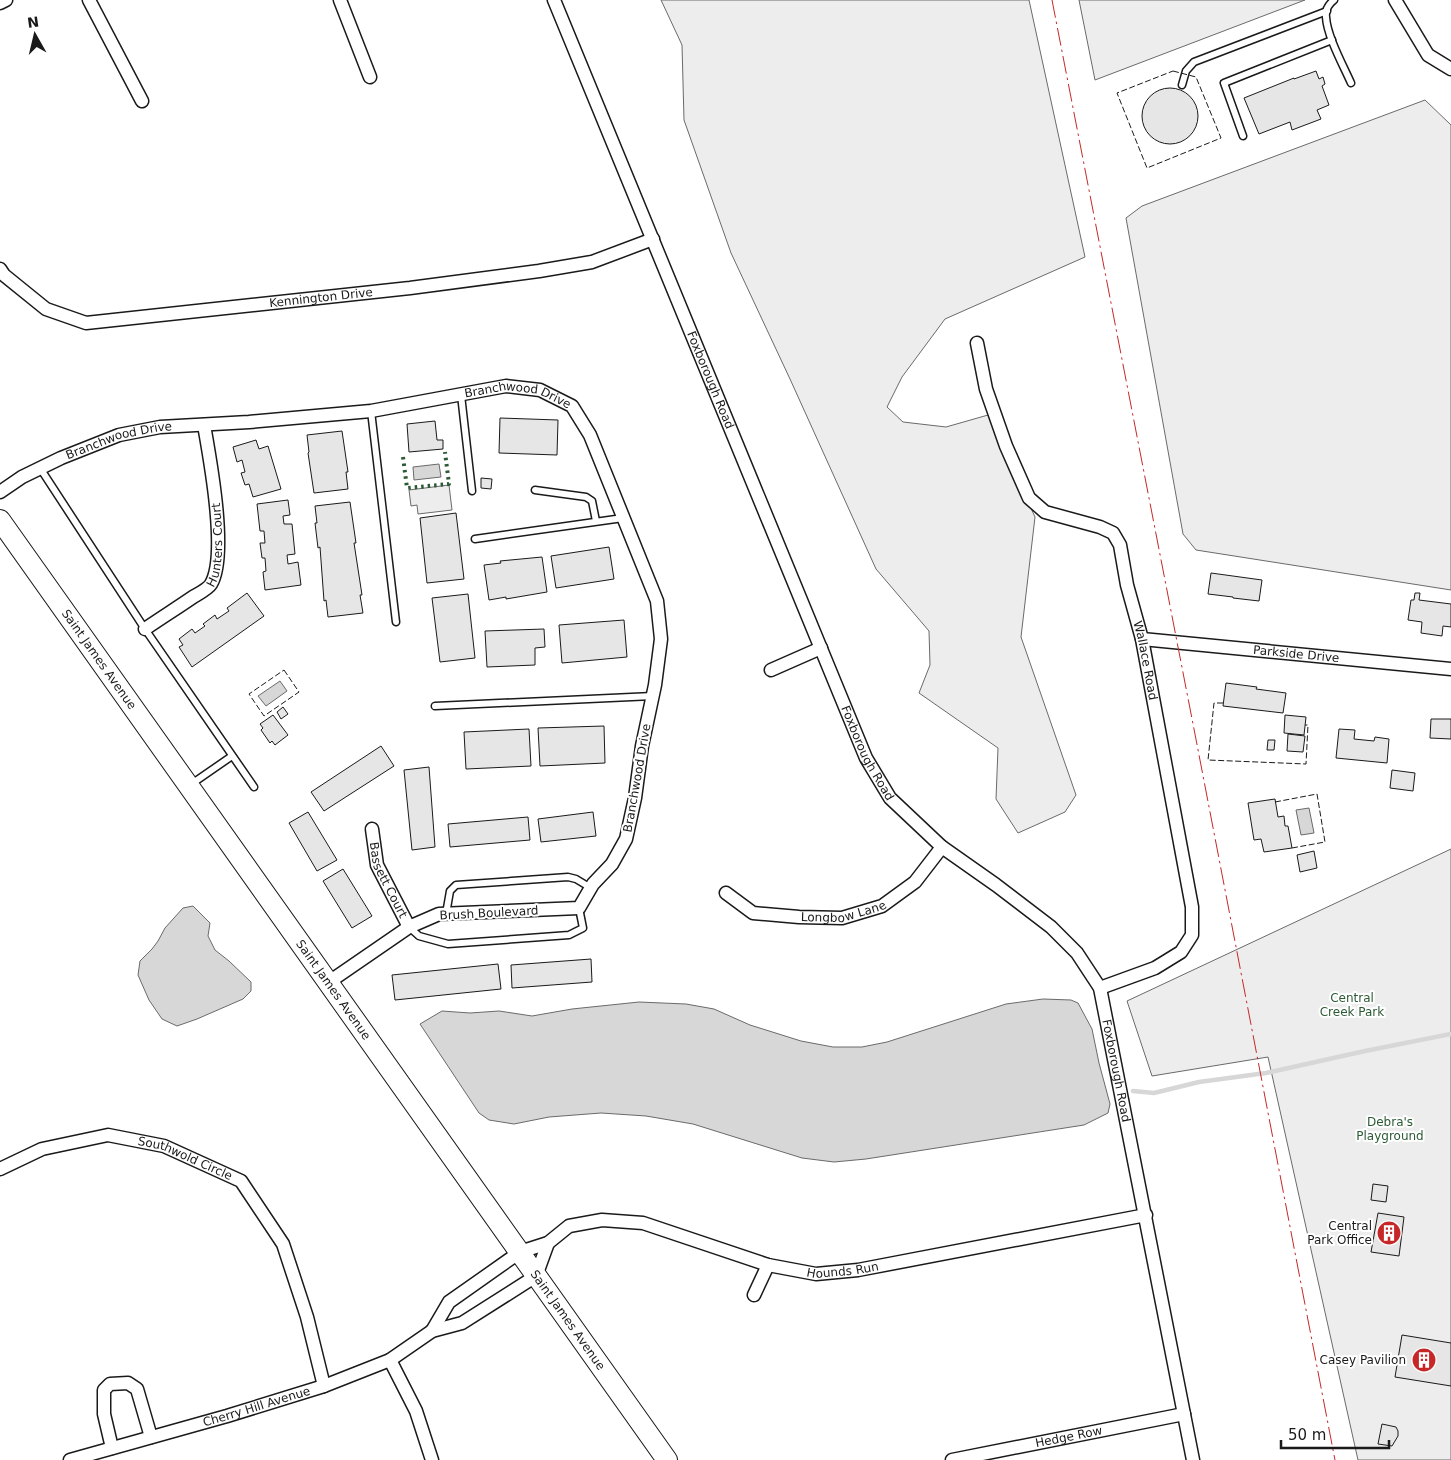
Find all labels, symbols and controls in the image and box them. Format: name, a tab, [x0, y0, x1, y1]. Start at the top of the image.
north arrow	[10, 10, 60, 60]
text: N	[26, 13, 40, 31]
street label: Kennington Drive	[269, 285, 373, 310]
street label: Foxborough Road	[684, 329, 737, 431]
street label: Branchwood Drive	[463, 379, 573, 411]
street label: Branchwood Drive	[64, 419, 172, 462]
street label: Hunters Court	[204, 502, 225, 589]
street label: Saint James Avenue	[59, 607, 139, 712]
street label: Wallace Road	[1130, 619, 1160, 701]
street label: Parkside Drive	[1253, 643, 1340, 665]
street label: Foxborough Road	[838, 704, 897, 803]
street label: Branchwood Drive	[621, 722, 653, 834]
street label: Bassett Court	[367, 841, 410, 920]
street label: Longbow Lane	[801, 898, 889, 925]
street label: Brush Boulevard	[439, 903, 539, 923]
street label: Saint James Avenue	[293, 937, 374, 1042]
park label: Central Creek Park	[1320, 991, 1384, 1019]
street label: Foxborough Road	[1099, 1018, 1133, 1123]
park label: Debra's Playground	[1356, 1115, 1424, 1143]
street label: Southwold Circle	[137, 1134, 234, 1183]
place label: Central Park Office	[1307, 1219, 1372, 1247]
building icon: Central Park Office	[1376, 1220, 1402, 1246]
street label: Hounds Run	[805, 1259, 880, 1281]
street label: Saint James Avenue	[527, 1267, 608, 1373]
building icon: Casey Pavilion	[1411, 1347, 1437, 1373]
place label: Casey Pavilion	[1320, 1353, 1406, 1367]
street label: Cherry Hill Avenue	[201, 1384, 312, 1429]
scale bar	[1281, 1418, 1388, 1450]
street label: Hedge Row	[1034, 1423, 1104, 1450]
text: 50 m	[1288, 1426, 1326, 1444]

